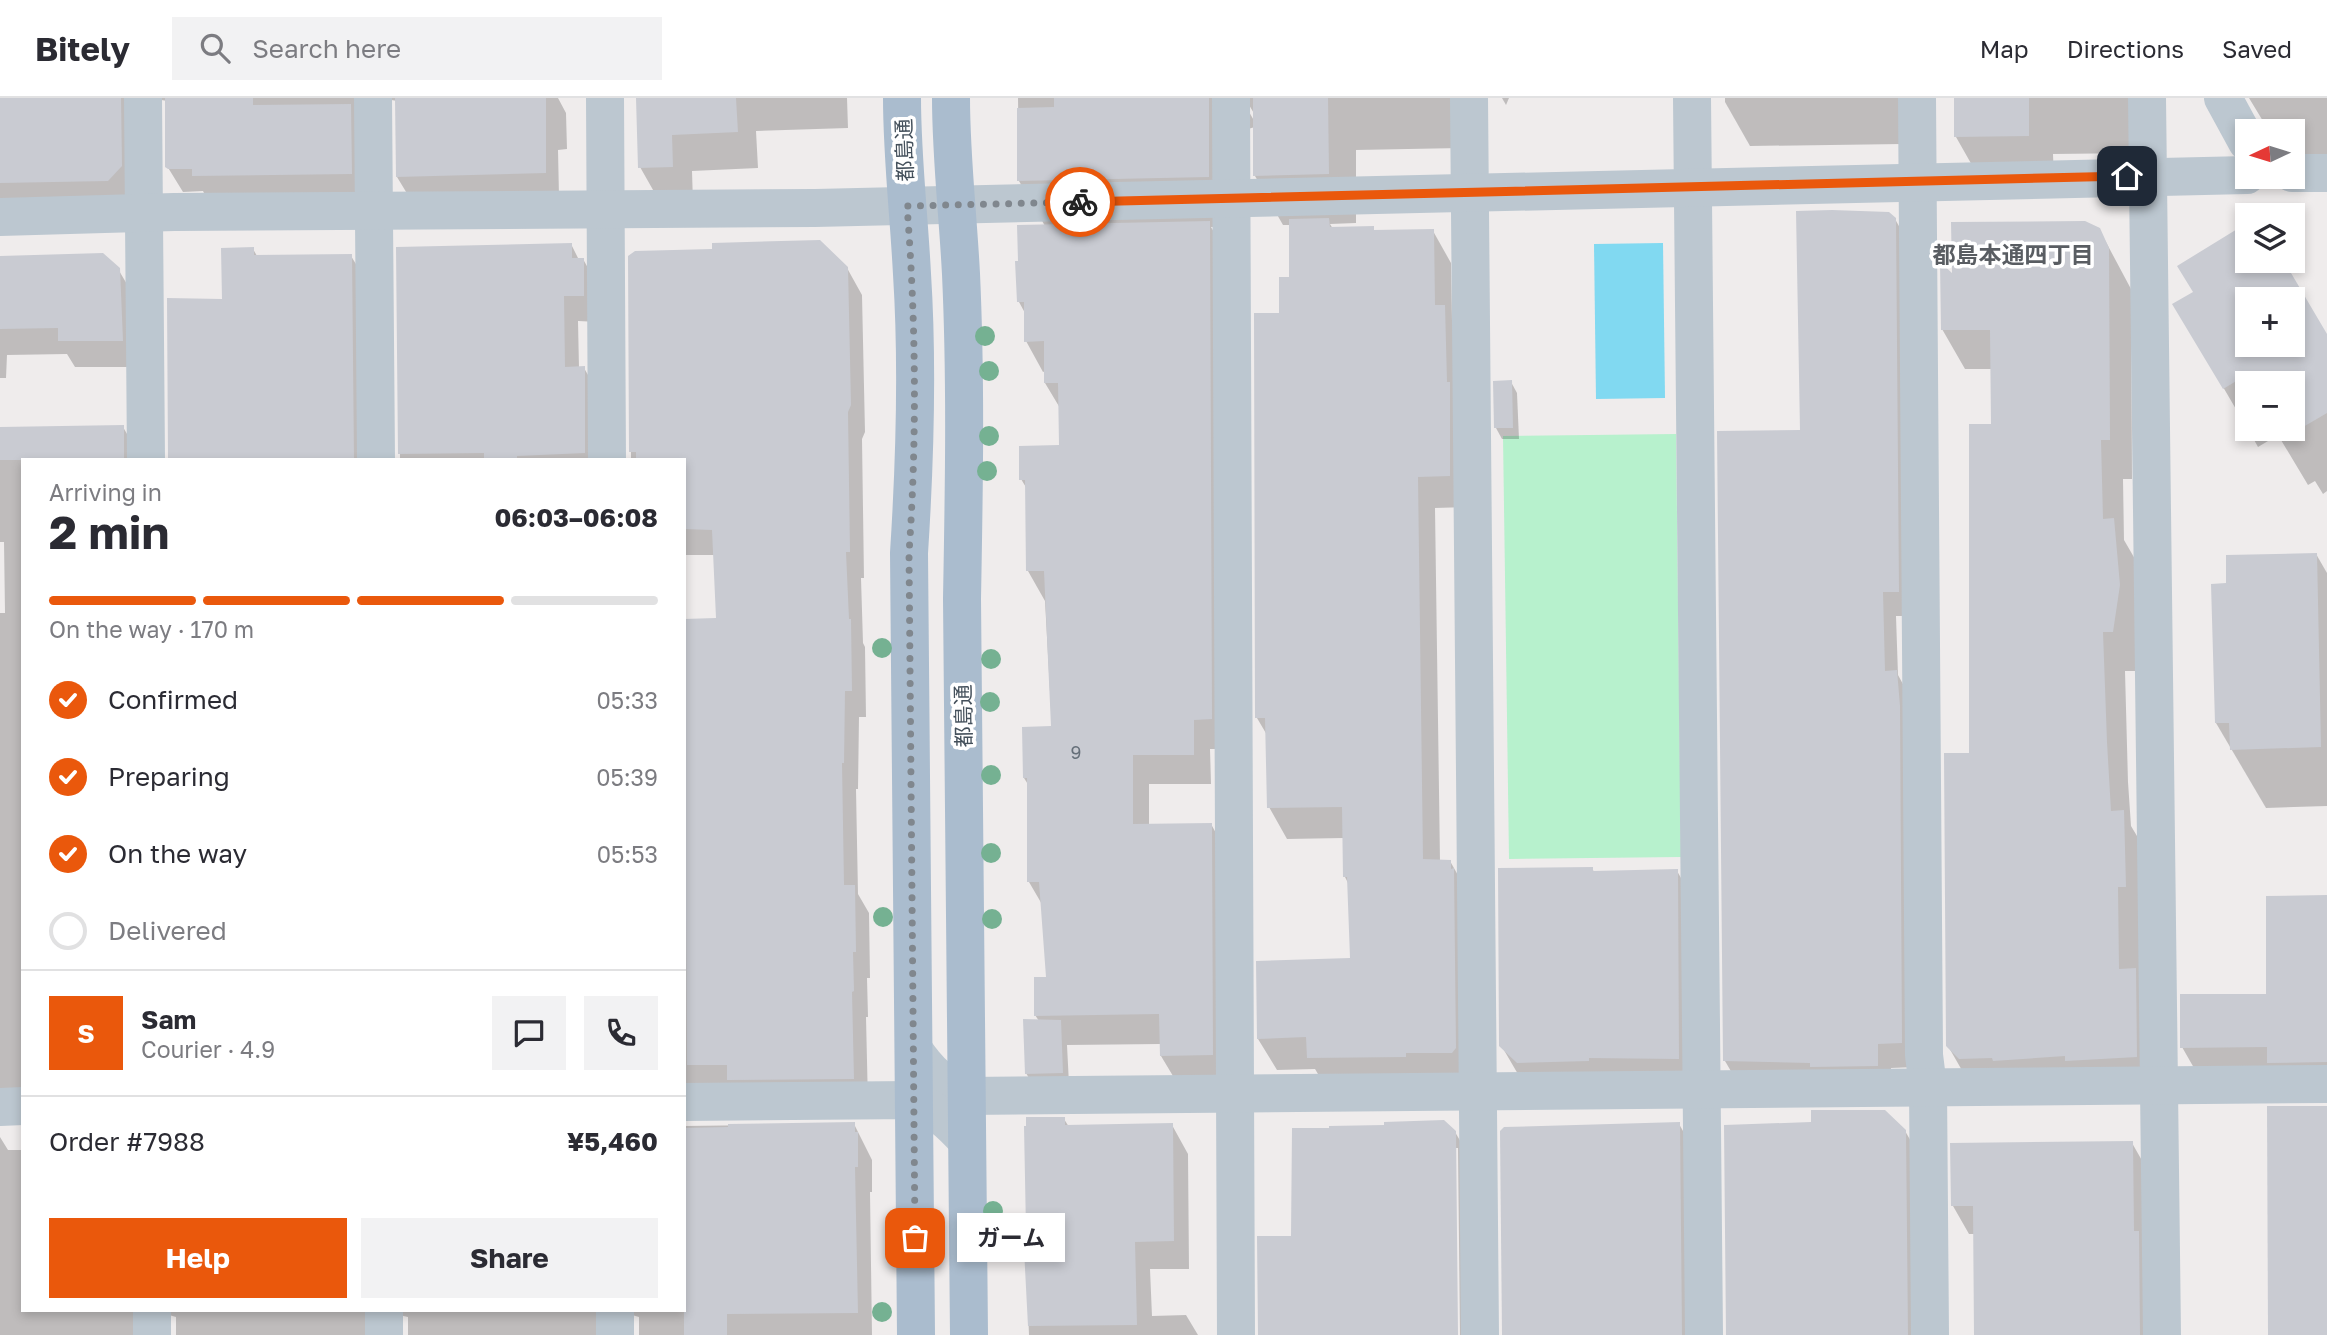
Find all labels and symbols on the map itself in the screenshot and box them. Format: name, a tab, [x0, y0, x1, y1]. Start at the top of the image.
street label: 都島通	[890, 118, 918, 182]
north arrow	[2235, 119, 2305, 189]
pin	[2097, 146, 2157, 206]
courier	[1045, 167, 1115, 237]
district label: 都島本通四丁目	[1933, 240, 2094, 268]
street label: 都島通	[949, 684, 977, 748]
house number: 9	[1071, 741, 1081, 763]
pin	[885, 1208, 945, 1268]
callout: ガーム	[957, 1214, 1066, 1262]

